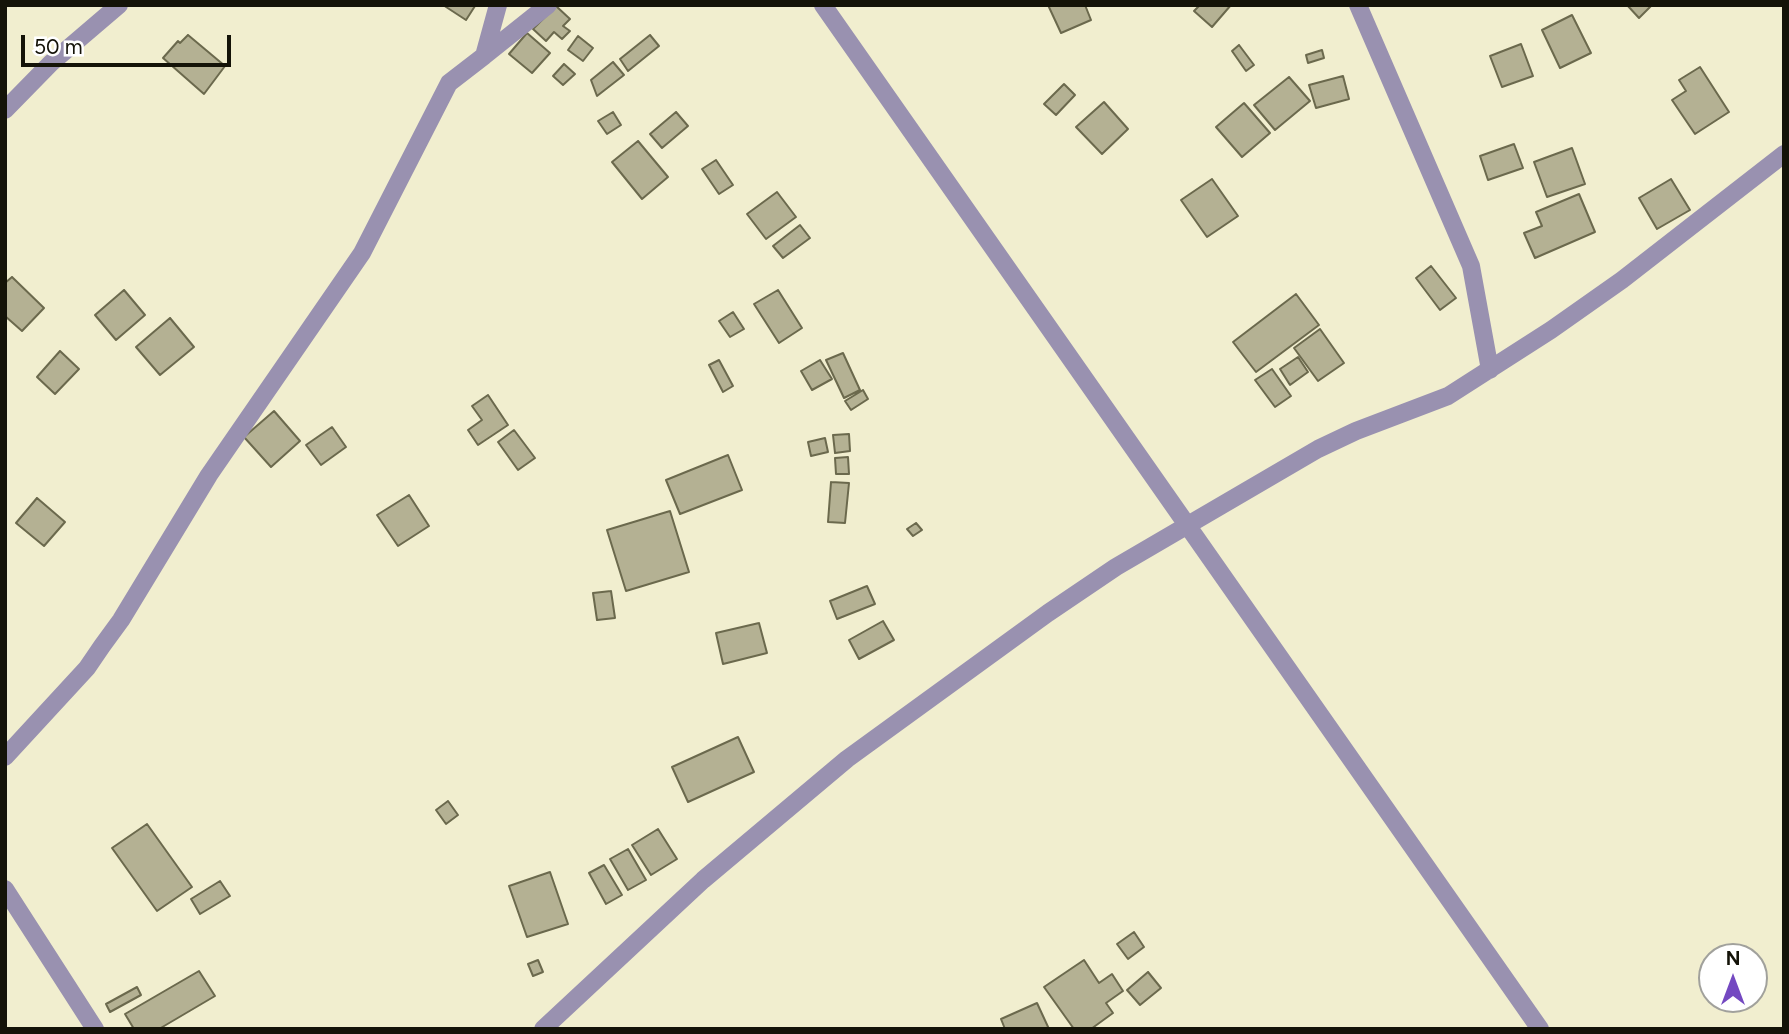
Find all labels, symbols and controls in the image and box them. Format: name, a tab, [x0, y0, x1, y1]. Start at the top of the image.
scale bar	[24, 21, 234, 65]
text: 50 m	[34, 34, 83, 59]
north arrow	[1698, 943, 1768, 1013]
text: N	[1726, 947, 1740, 970]

